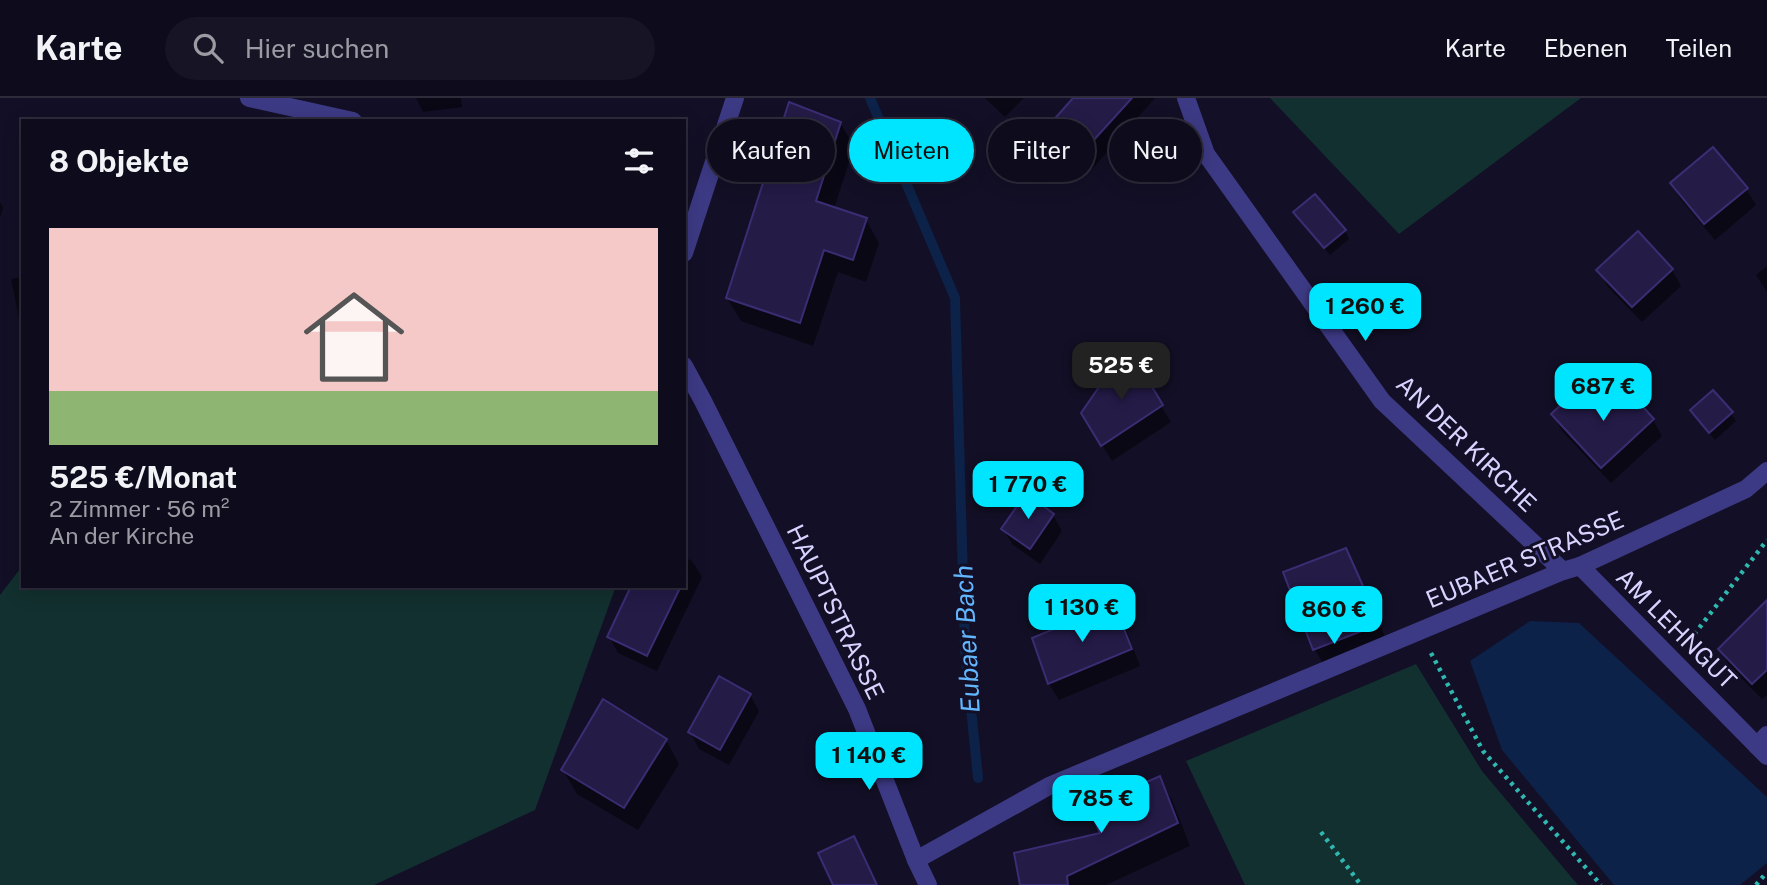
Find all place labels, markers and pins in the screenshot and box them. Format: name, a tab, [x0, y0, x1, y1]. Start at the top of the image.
pin: 1 260 €	[1300, 284, 1430, 343]
pin: 525 €	[1072, 342, 1170, 402]
pin: 687 €	[1554, 364, 1652, 423]
pin: 1 770 €	[963, 462, 1093, 521]
pin: 1 130 €	[1017, 584, 1147, 644]
pin: 860 €	[1285, 587, 1383, 646]
pin: 1 140 €	[804, 732, 934, 792]
pin: 785 €	[1052, 776, 1150, 835]

